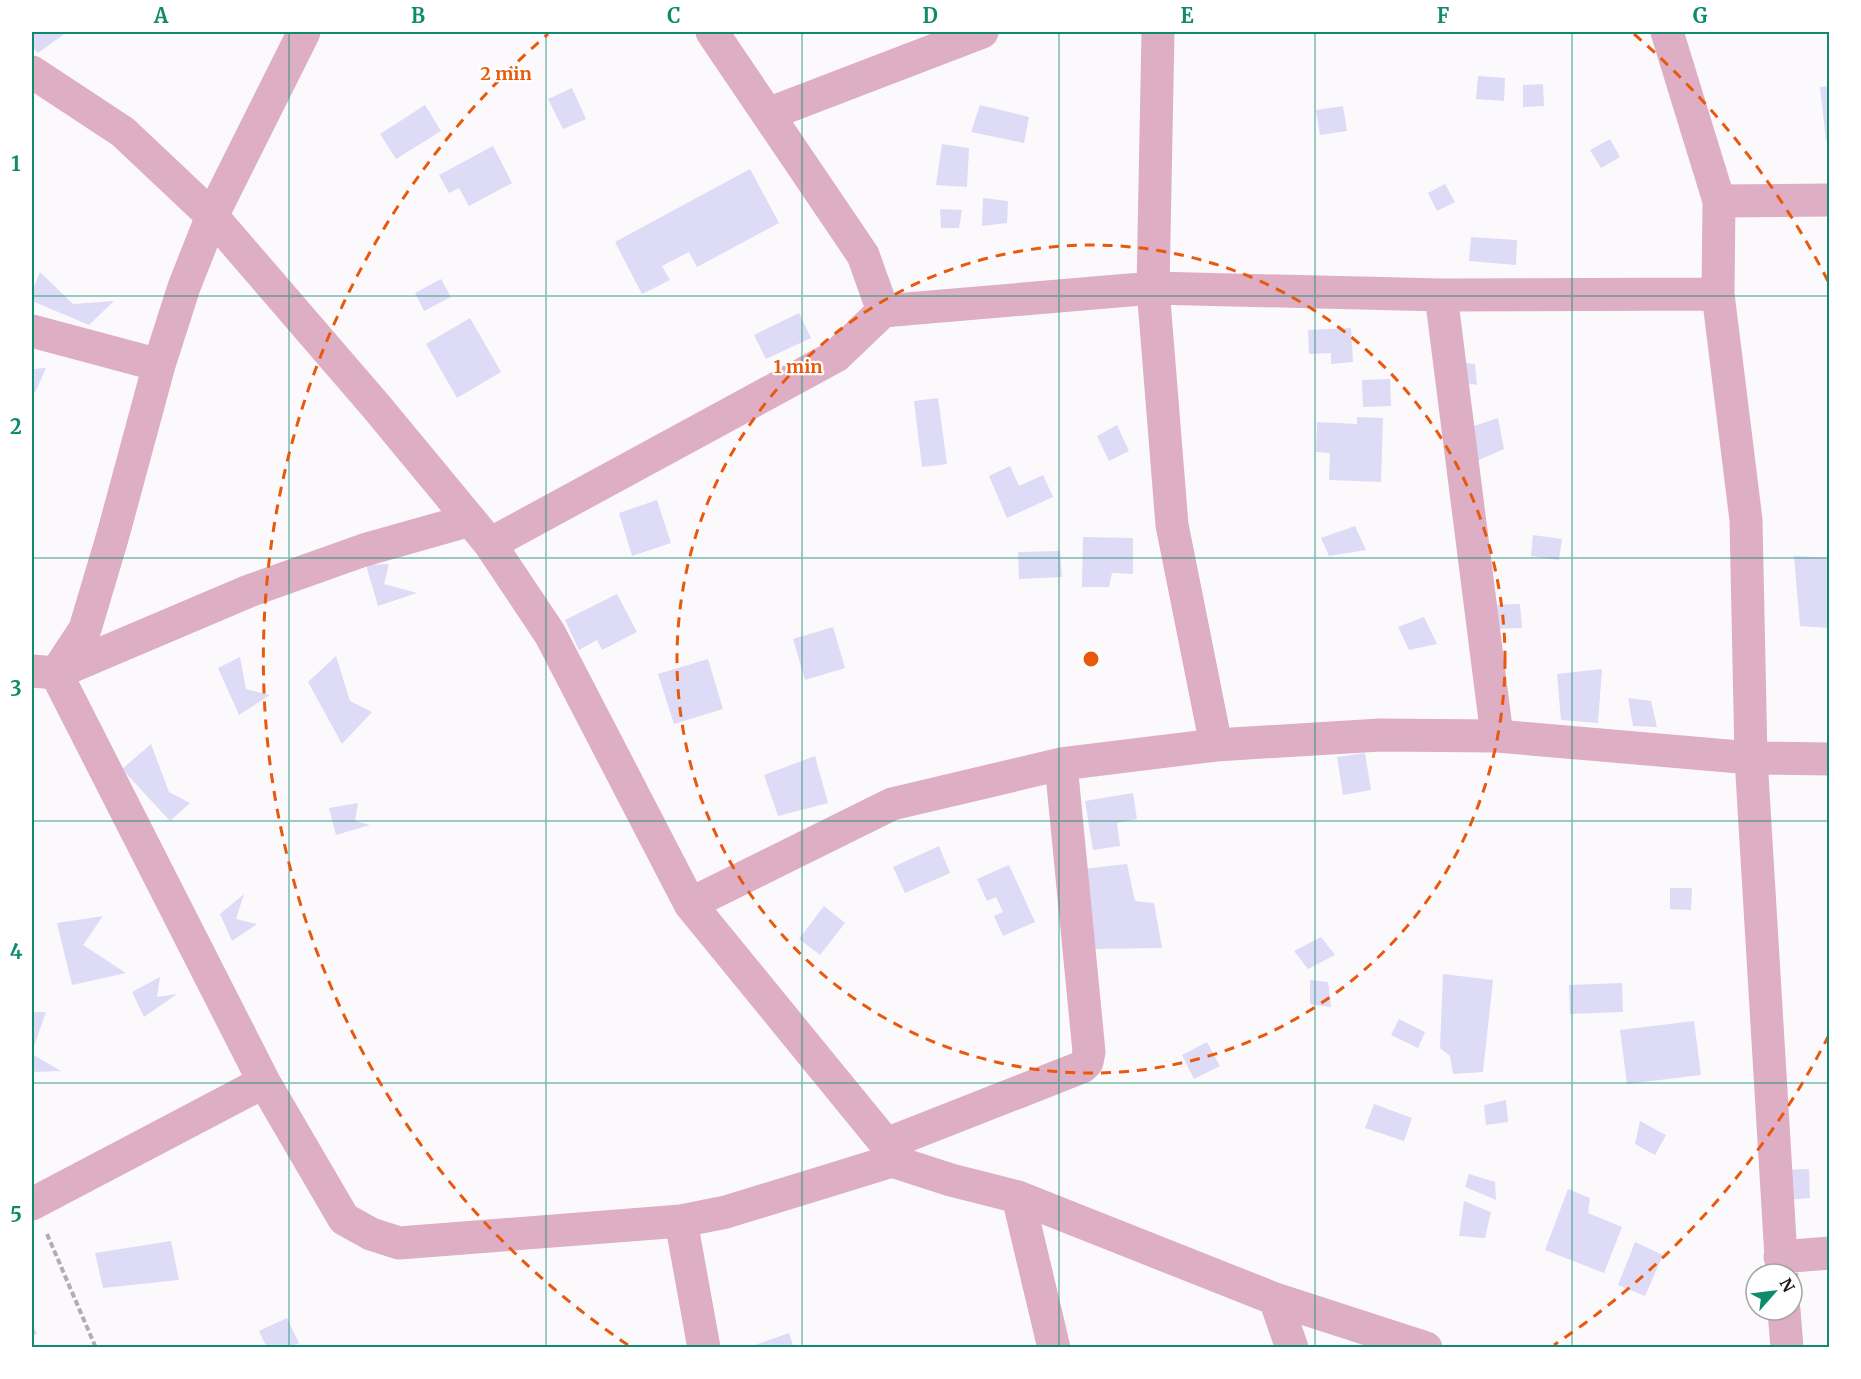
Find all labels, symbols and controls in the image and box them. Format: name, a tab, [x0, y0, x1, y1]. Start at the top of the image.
text: A	[153, 3, 169, 28]
text: B	[411, 3, 425, 28]
text: C	[667, 3, 681, 28]
text: D	[922, 3, 938, 28]
text: E	[1180, 3, 1194, 28]
text: F	[1437, 3, 1450, 28]
text: G	[1693, 3, 1708, 28]
text: 2 min	[480, 62, 532, 85]
text: 1	[11, 151, 21, 176]
text: 1 min	[773, 355, 823, 378]
text: 2	[10, 414, 22, 439]
centre of rings	[1081, 649, 1101, 669]
text: 3	[10, 676, 22, 701]
text: 4	[10, 939, 23, 964]
text: 5	[10, 1202, 22, 1227]
north arrow	[1744, 1262, 1804, 1322]
text: N	[1775, 1275, 1799, 1296]

